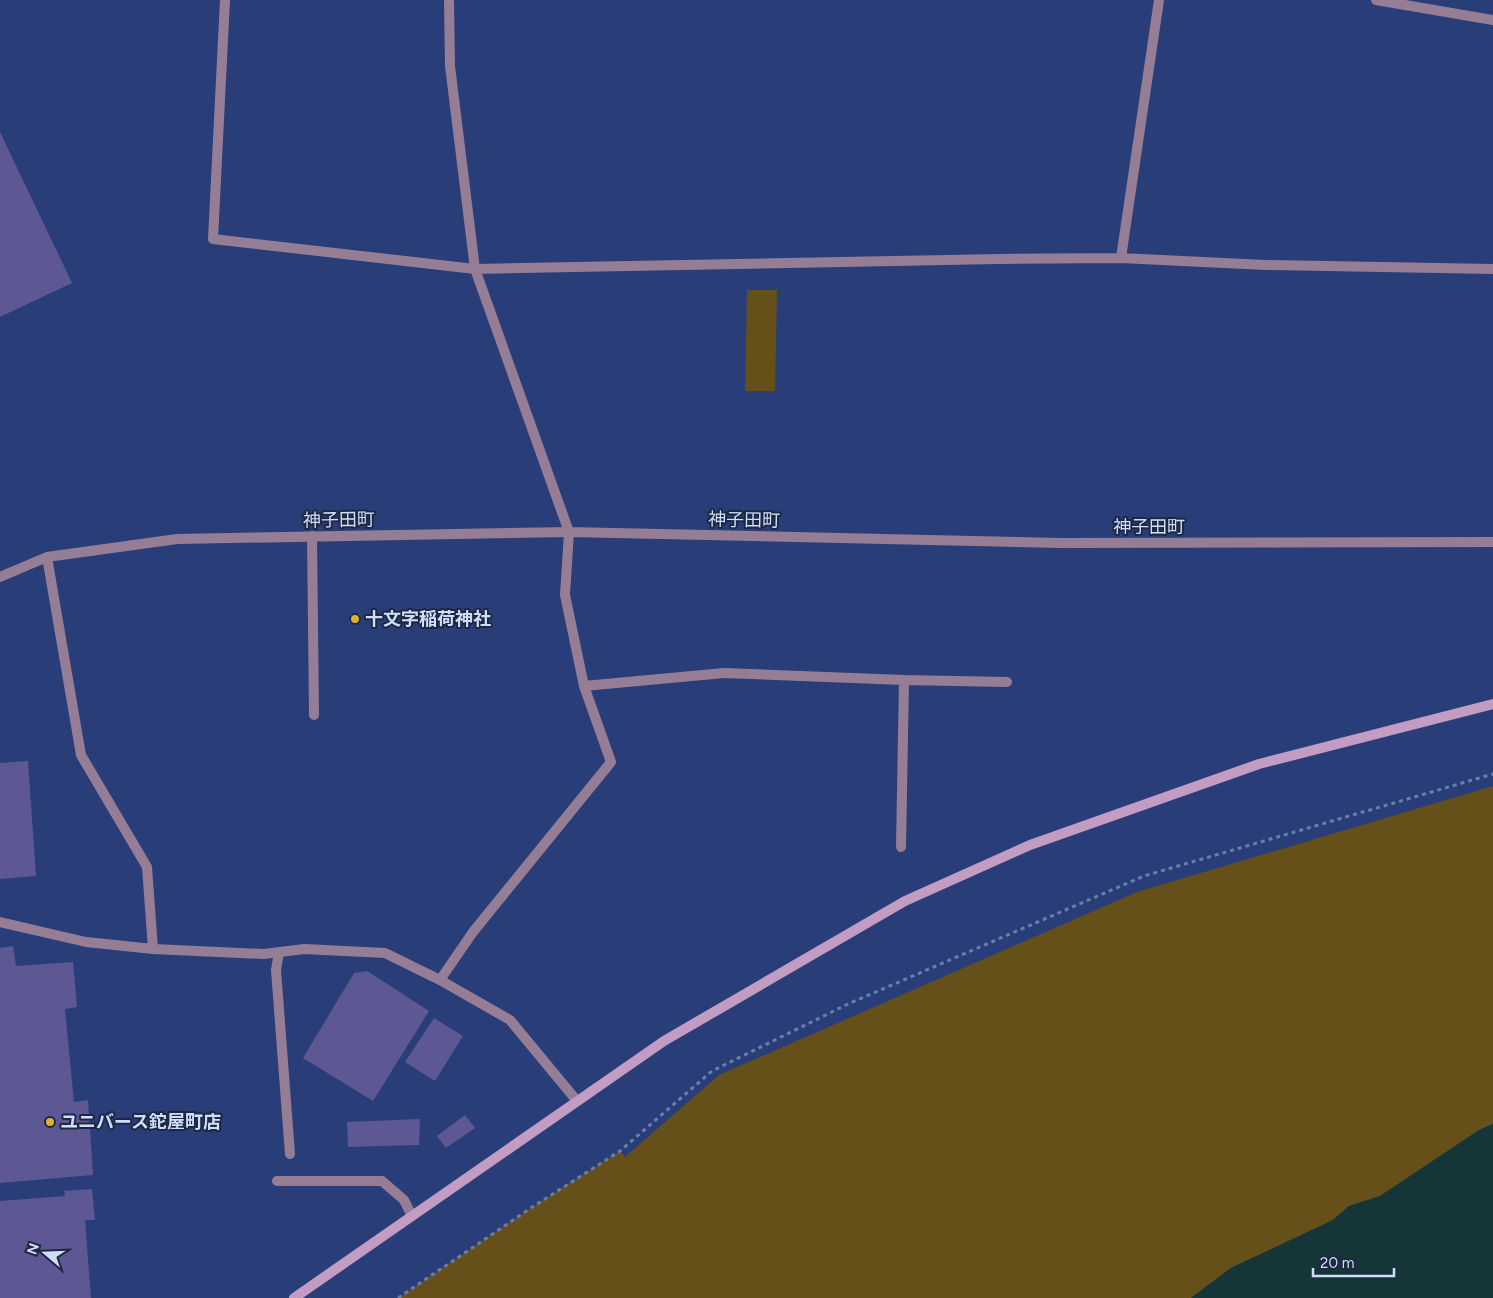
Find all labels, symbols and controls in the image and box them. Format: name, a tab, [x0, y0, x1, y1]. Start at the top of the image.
street label: 神子田町	[303, 508, 375, 532]
street label: 神子田町	[708, 508, 780, 532]
street label: 神子田町	[1113, 516, 1185, 538]
place label: 十文字稲荷神社	[365, 608, 491, 630]
marker: 十文字稲荷神社	[349, 613, 361, 625]
place label: ユニバース鉈屋町店	[60, 1111, 221, 1133]
marker: ユニバース鉈屋町店	[44, 1116, 56, 1128]
north arrow	[20, 1228, 70, 1278]
text: N	[23, 1241, 43, 1257]
scale bar	[1313, 1246, 1394, 1278]
text: 20 m	[1320, 1254, 1354, 1272]

